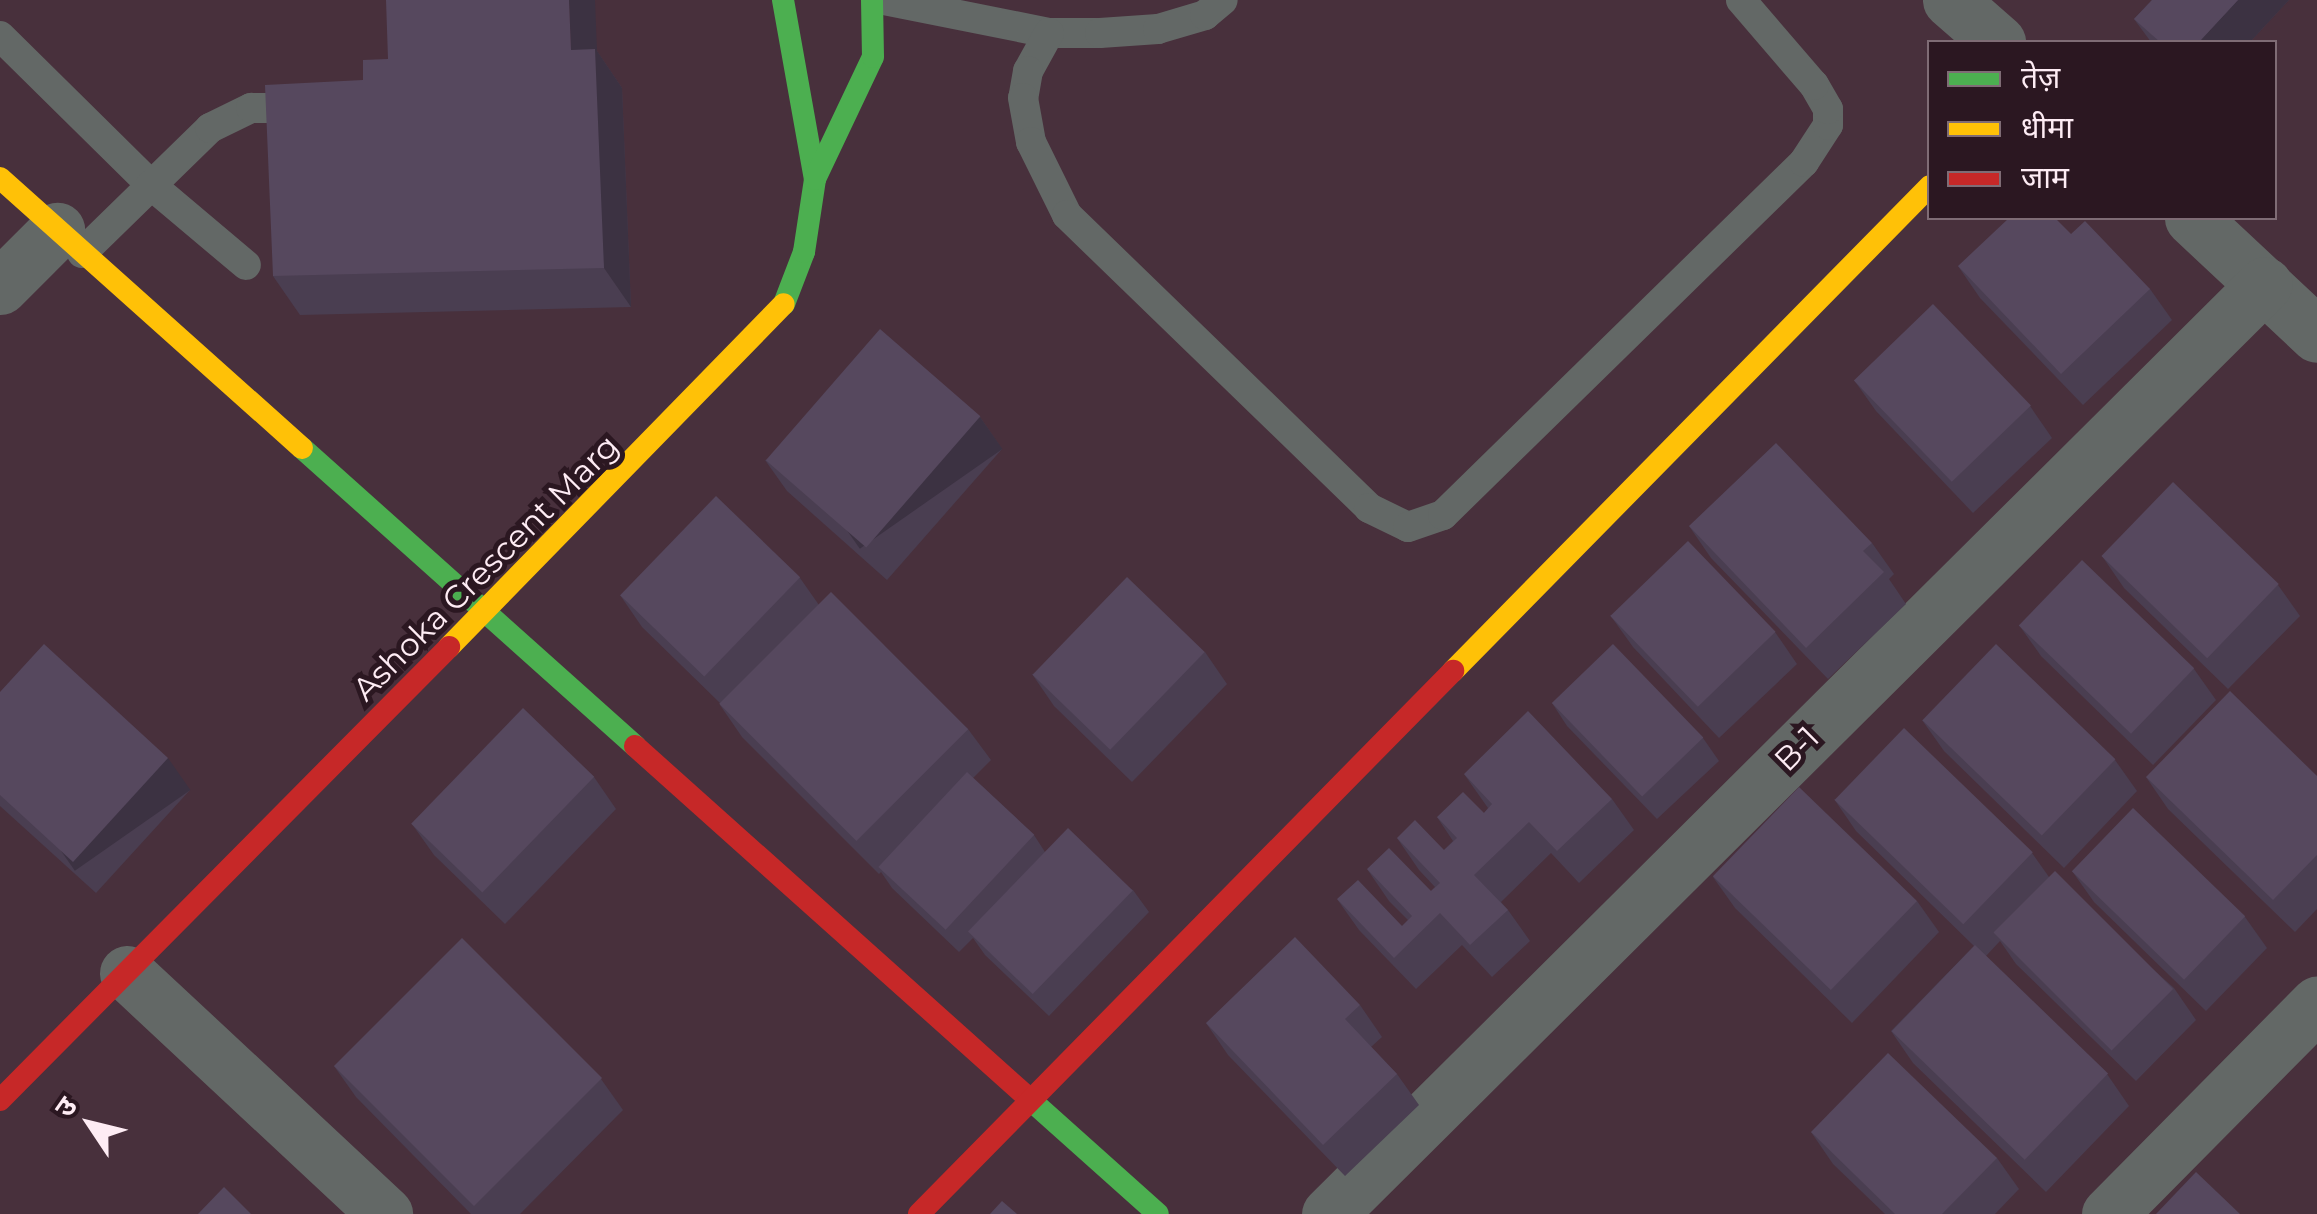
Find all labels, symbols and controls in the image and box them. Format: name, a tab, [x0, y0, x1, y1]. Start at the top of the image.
legend	[1927, 40, 2277, 220]
text: तेज़	[2021, 59, 2060, 96]
text: धीमा	[2021, 109, 2073, 146]
text: जाम	[2021, 159, 2069, 196]
street label: Ashoka Crescent Marg	[345, 427, 627, 709]
street label: B-1	[1767, 719, 1827, 779]
north arrow	[40, 1074, 140, 1174]
text: उ	[47, 1090, 84, 1123]

